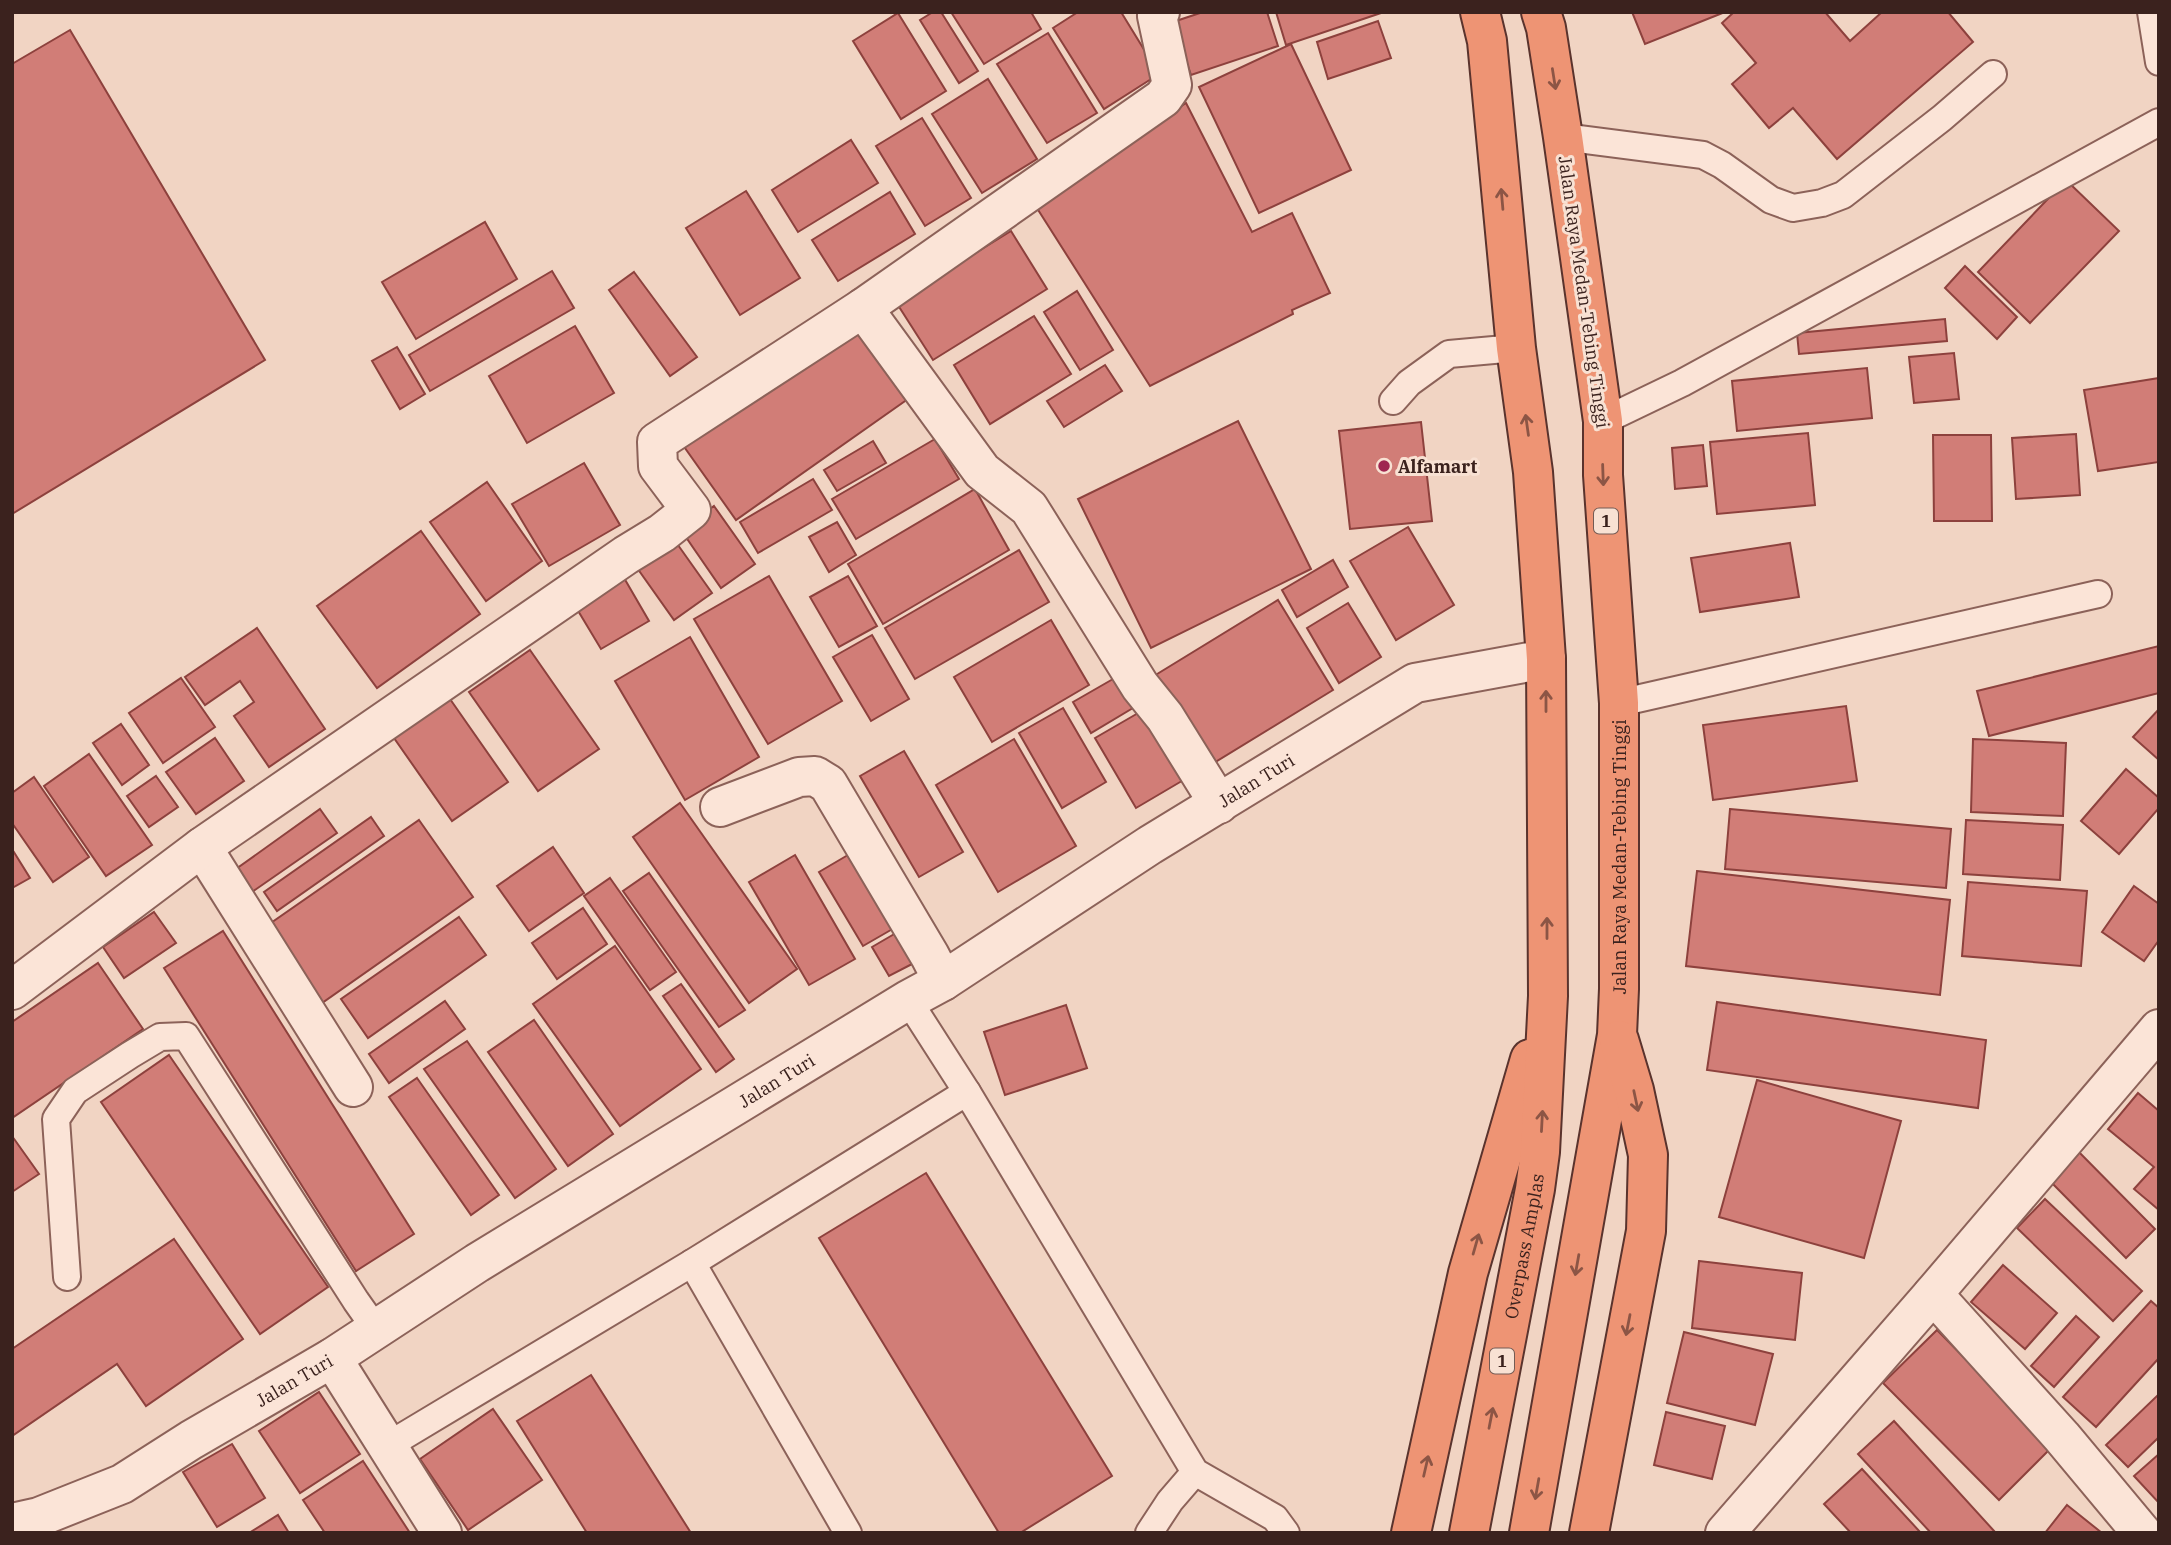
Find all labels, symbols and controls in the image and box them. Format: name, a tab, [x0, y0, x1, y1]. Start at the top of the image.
one-way arrow	[1548, 67, 1561, 90]
street label: Jalan Raya Medan-Tebing Tinggi	[1554, 154, 1615, 430]
one-way arrow	[1495, 188, 1508, 211]
one-way arrow	[1520, 414, 1533, 437]
place label: Alfamart	[1398, 455, 1477, 478]
marker: Alfamart	[1376, 458, 1392, 474]
one-way arrow	[1596, 463, 1610, 486]
road number: 1	[1594, 508, 1618, 534]
one-way arrow	[1539, 689, 1553, 712]
street label: Jalan Raya Medan-Tebing Tinggi	[1607, 719, 1631, 995]
street label: Jalan Turi	[1214, 748, 1299, 812]
one-way arrow	[1540, 917, 1554, 940]
street label: Jalan Turi	[734, 1048, 819, 1112]
one-way arrow	[1630, 1089, 1644, 1112]
one-way arrow	[1535, 1110, 1548, 1133]
street label: Overpass Amplas	[1499, 1172, 1548, 1321]
one-way arrow	[1470, 1233, 1483, 1256]
one-way arrow	[1570, 1253, 1583, 1276]
one-way arrow	[1621, 1313, 1634, 1336]
road number: 1	[1490, 1348, 1514, 1373]
street label: Jalan Turi	[251, 1349, 337, 1411]
one-way arrow	[1485, 1407, 1498, 1430]
one-way arrow	[1420, 1455, 1434, 1478]
one-way arrow	[1530, 1477, 1543, 1500]

